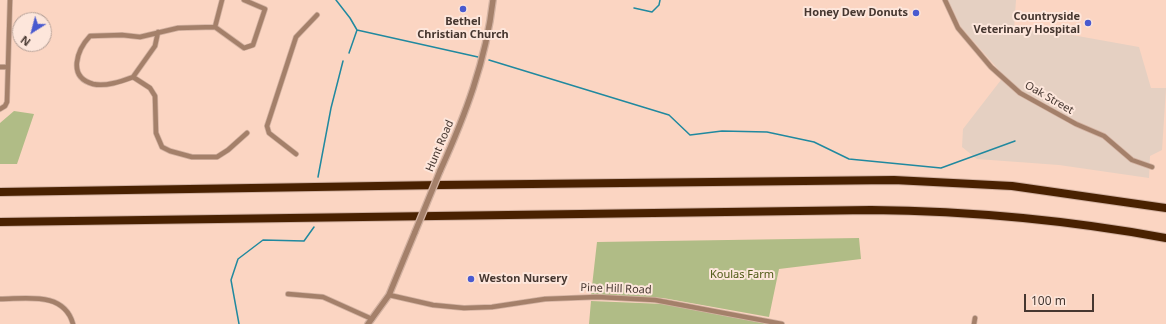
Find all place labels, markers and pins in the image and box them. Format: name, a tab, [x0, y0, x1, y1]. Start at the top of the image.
marker: Bethel Christian Church	[458, 4, 468, 14]
place label: Honey Dew Donuts	[804, 6, 908, 20]
marker: Honey Dew Donuts	[911, 8, 921, 18]
place label: Countryside Veterinary Hospital	[973, 10, 1080, 36]
place label: Bethel Christian Church	[417, 15, 509, 41]
marker: Countryside Veterinary Hospital	[1083, 18, 1093, 28]
place label: Weston Nursery	[479, 272, 567, 286]
marker: Weston Nursery	[466, 274, 476, 284]

